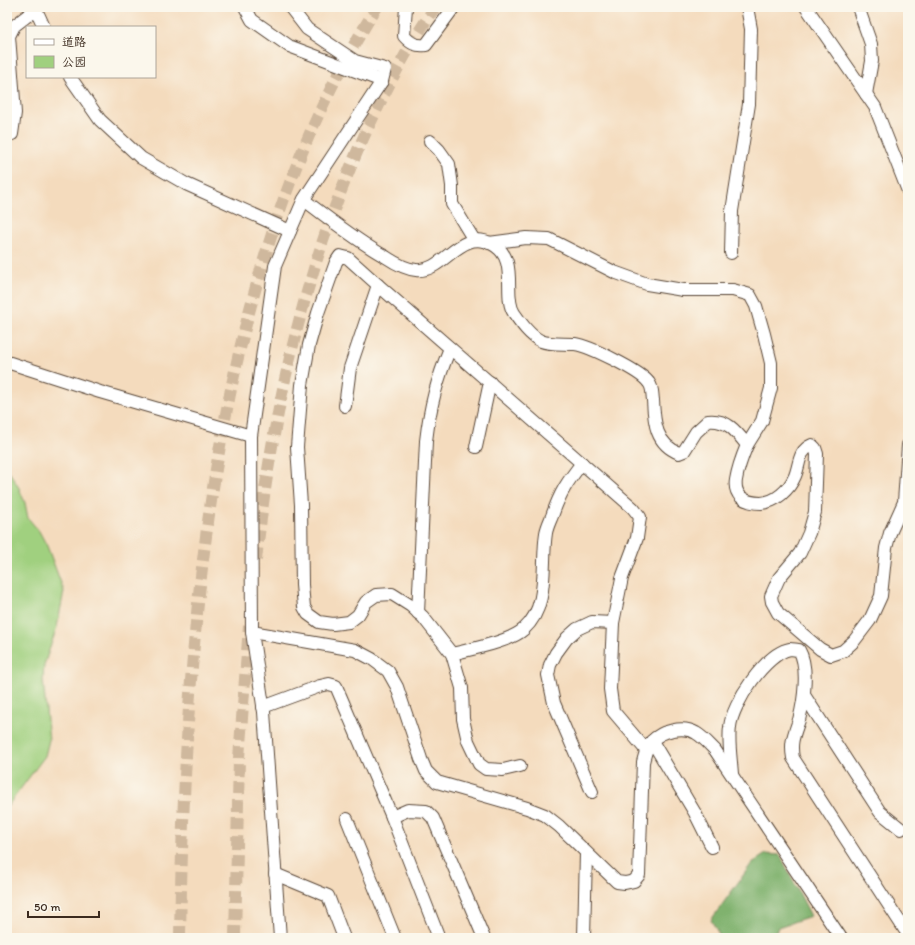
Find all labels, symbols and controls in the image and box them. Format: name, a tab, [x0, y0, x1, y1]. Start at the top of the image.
legend	[26, 26, 156, 78]
text: 道路	[62, 35, 86, 49]
text: 公园	[62, 55, 86, 69]
scale bar	[28, 893, 99, 919]
text: 50 m	[34, 900, 60, 914]

